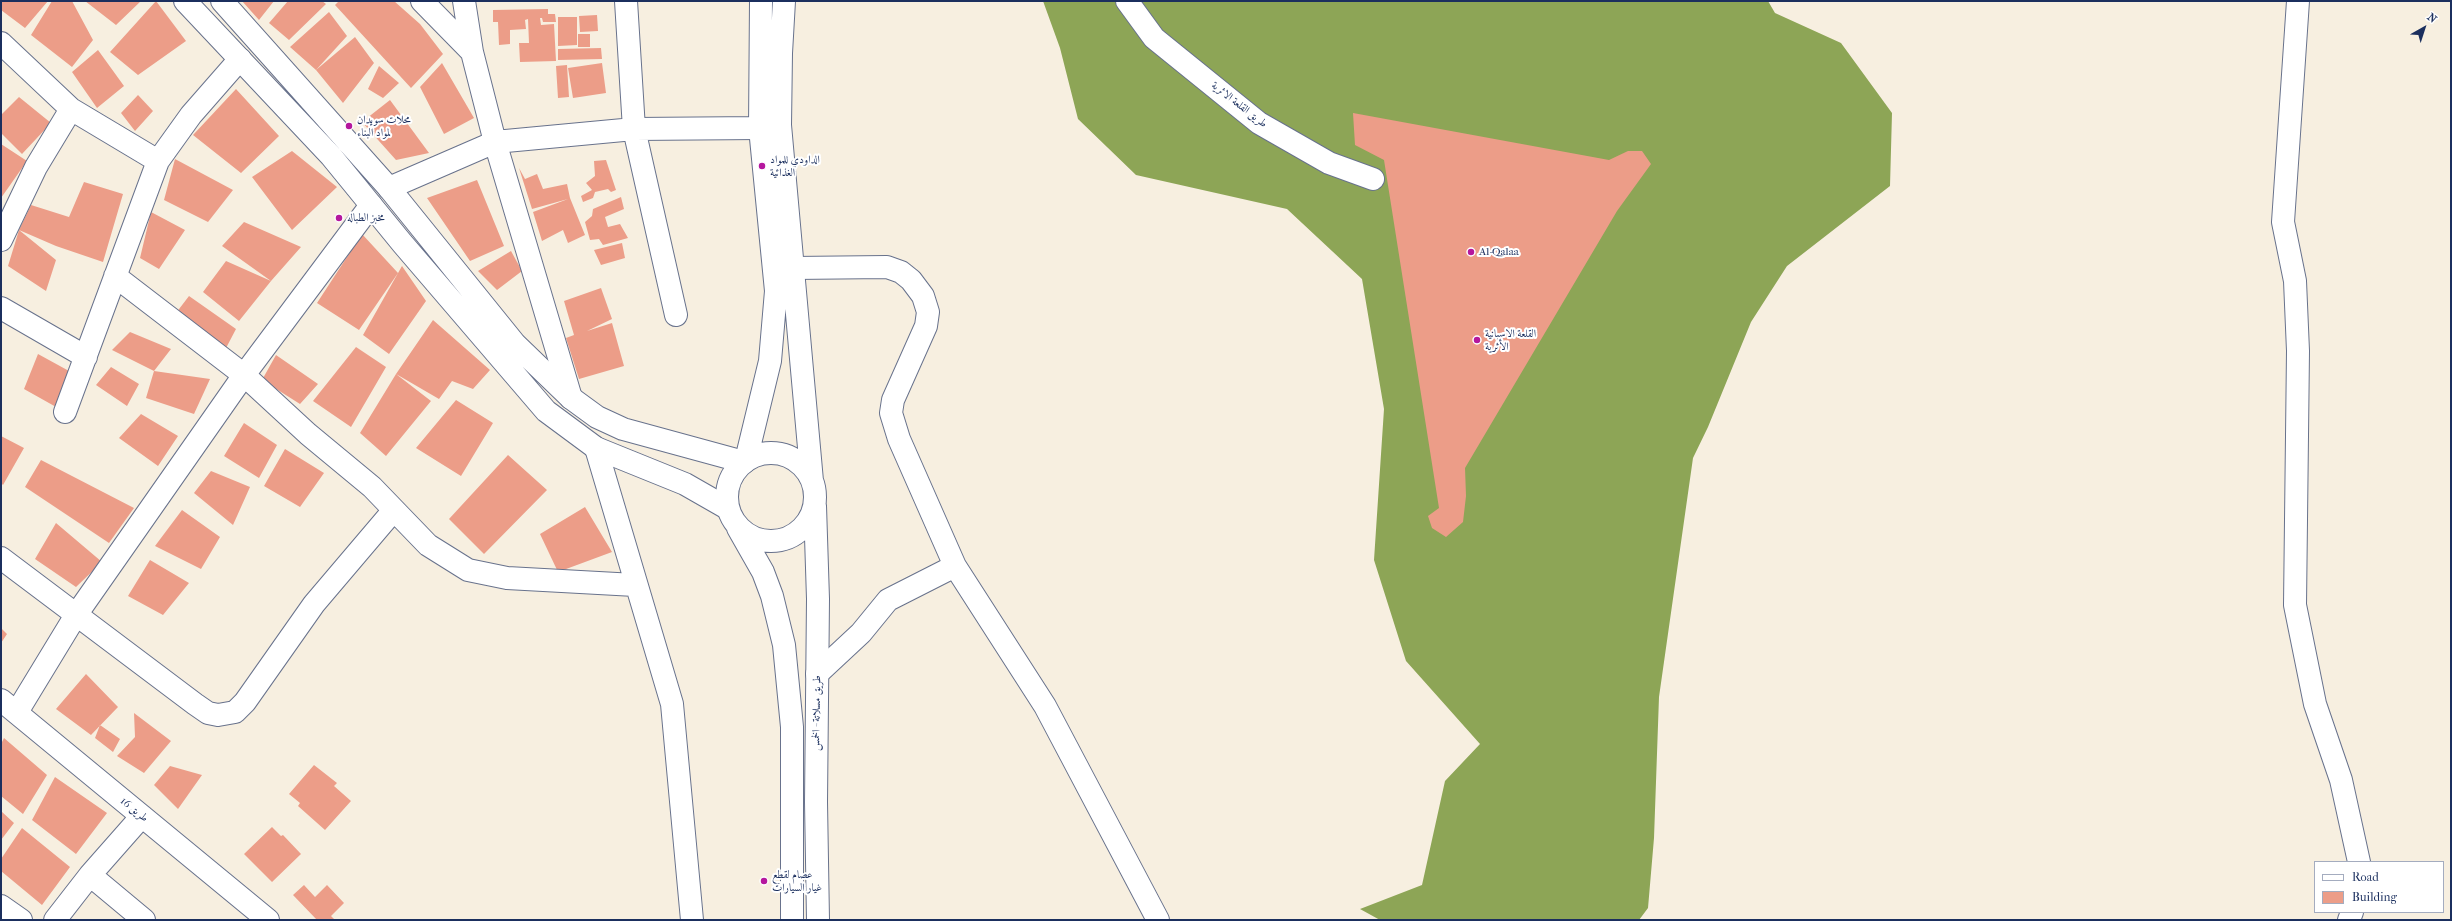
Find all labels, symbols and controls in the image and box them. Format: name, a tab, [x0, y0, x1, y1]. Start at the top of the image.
north arrow	[2404, 8, 2444, 48]
text: N	[2425, 11, 2439, 26]
street label: طريق القلعة الاثرية	[1208, 79, 1270, 131]
place label: محلات سويدان لمواد البناء	[357, 113, 411, 139]
marker: محلات سويدان لمواد البناء	[344, 121, 354, 131]
place label: الداودي للمواد الغذائية	[770, 153, 820, 179]
marker: الداودي للمواد الغذائية	[757, 161, 767, 171]
place label: مخبز الطباله	[347, 211, 385, 225]
marker: مخبز الطباله	[334, 213, 344, 223]
place label: Al-Qalaa	[1479, 245, 1519, 259]
marker: Al-Qalaa	[1466, 247, 1476, 257]
place label: القلعة الاسبانية الأثرية	[1485, 327, 1536, 353]
marker: القلعة الاسبانية الأثرية	[1472, 335, 1482, 345]
street label: طريق مسلاتة - الخمس	[810, 675, 824, 751]
street label: طريق 16	[117, 795, 151, 825]
legend	[2314, 861, 2444, 913]
place label: عصام لقطع غيار السيارات	[772, 868, 822, 894]
text: Road	[2352, 870, 2379, 884]
marker: عصام لقطع غيار السيارات	[759, 876, 769, 886]
text: Building	[2352, 890, 2397, 904]

